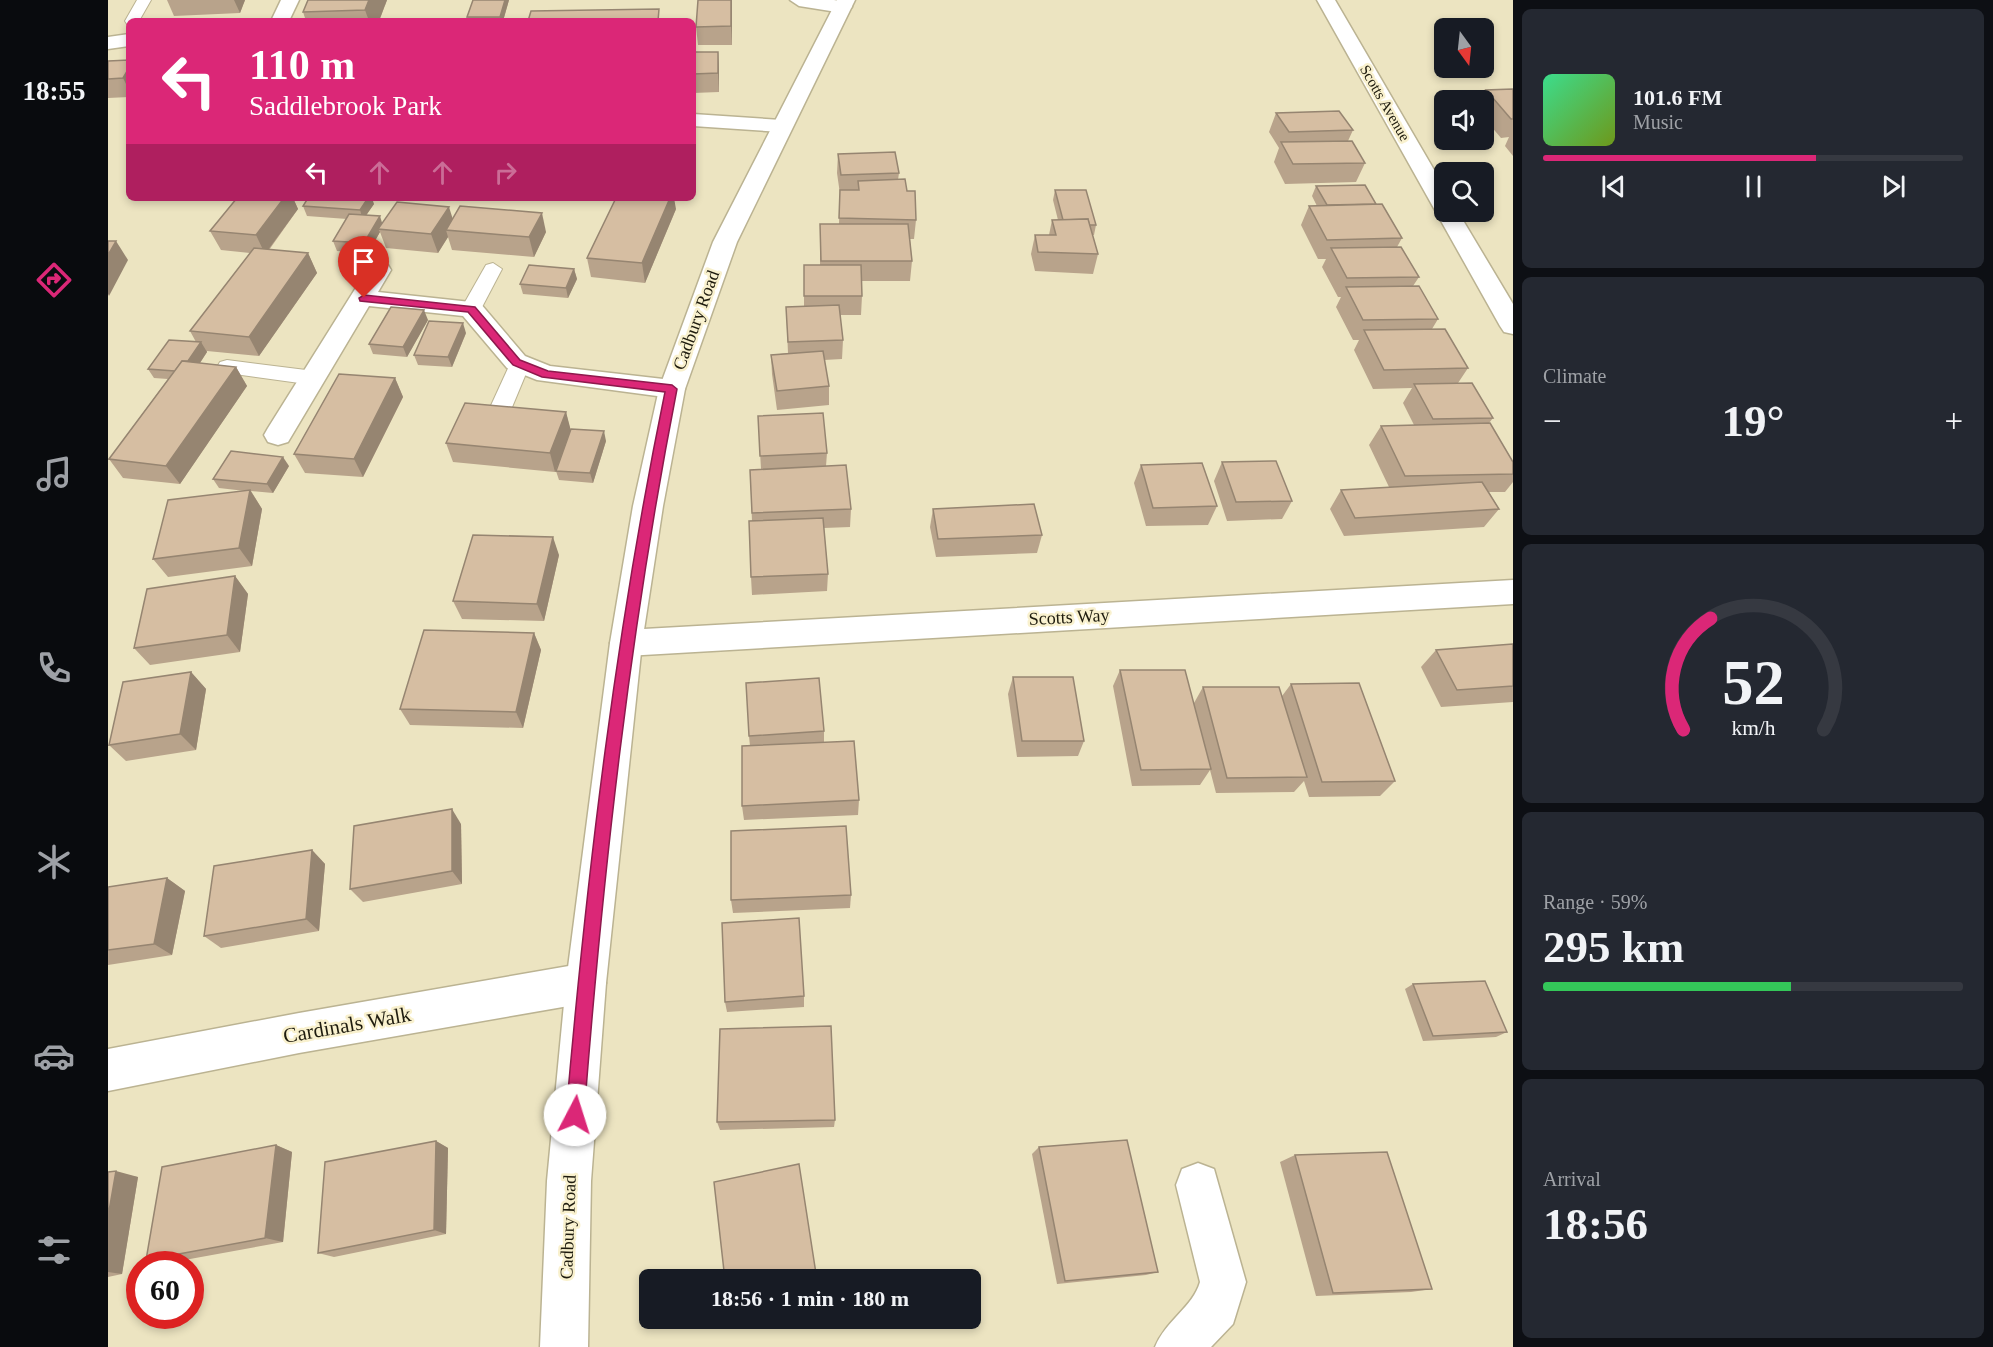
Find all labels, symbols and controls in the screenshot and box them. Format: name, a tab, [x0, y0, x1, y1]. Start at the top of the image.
north arrow	[1434, 18, 1494, 78]
map controls	[1434, 18, 1494, 222]
icon: left	[150, 42, 228, 120]
text: 110 m	[249, 42, 355, 88]
street label: Scotts Avenue	[1357, 62, 1413, 144]
text: 18:55	[23, 76, 86, 106]
text: 101.6 FM	[1633, 85, 1722, 110]
button: sound	[1434, 90, 1494, 150]
text: Saddlebrook Park	[249, 91, 442, 121]
text: Music	[1633, 111, 1683, 133]
icon: left	[300, 156, 333, 189]
icon: ahead	[363, 156, 396, 189]
icon: ahead	[426, 156, 459, 189]
icon: right	[489, 156, 522, 189]
button: search	[1434, 162, 1494, 222]
icon: previous	[1597, 170, 1630, 203]
icon: pause	[1737, 170, 1770, 203]
icon: next	[1877, 170, 1910, 203]
pin	[338, 236, 389, 298]
icon: arrive	[347, 245, 380, 278]
icon: directions	[33, 259, 75, 301]
street label: Cadbury Road	[669, 267, 723, 373]
text: Climate	[1543, 365, 1606, 387]
text: 19°	[1722, 396, 1785, 446]
text: −	[1543, 403, 1562, 439]
text: +	[1944, 403, 1963, 439]
icon: music	[33, 453, 75, 495]
street label: Scotts Way	[1028, 605, 1110, 629]
icon: phone	[33, 647, 75, 689]
text: 52	[1722, 649, 1784, 718]
text: km/h	[1731, 717, 1775, 741]
icon: climate	[33, 841, 75, 883]
text: Range · 59%	[1543, 891, 1647, 913]
text: 295 km	[1543, 922, 1684, 972]
street label: Cardinals Walk	[281, 1002, 413, 1048]
icon: car	[33, 1035, 75, 1077]
position arrow	[543, 1083, 607, 1147]
text: Arrival	[1543, 1168, 1601, 1190]
street label: Cadbury Road	[556, 1174, 580, 1280]
text: 18:56	[1543, 1199, 1648, 1249]
icon: filters	[33, 1229, 75, 1271]
speed limit sign: 60	[126, 1251, 204, 1329]
text: 18:56 · 1 min · 180 m	[711, 1286, 909, 1311]

